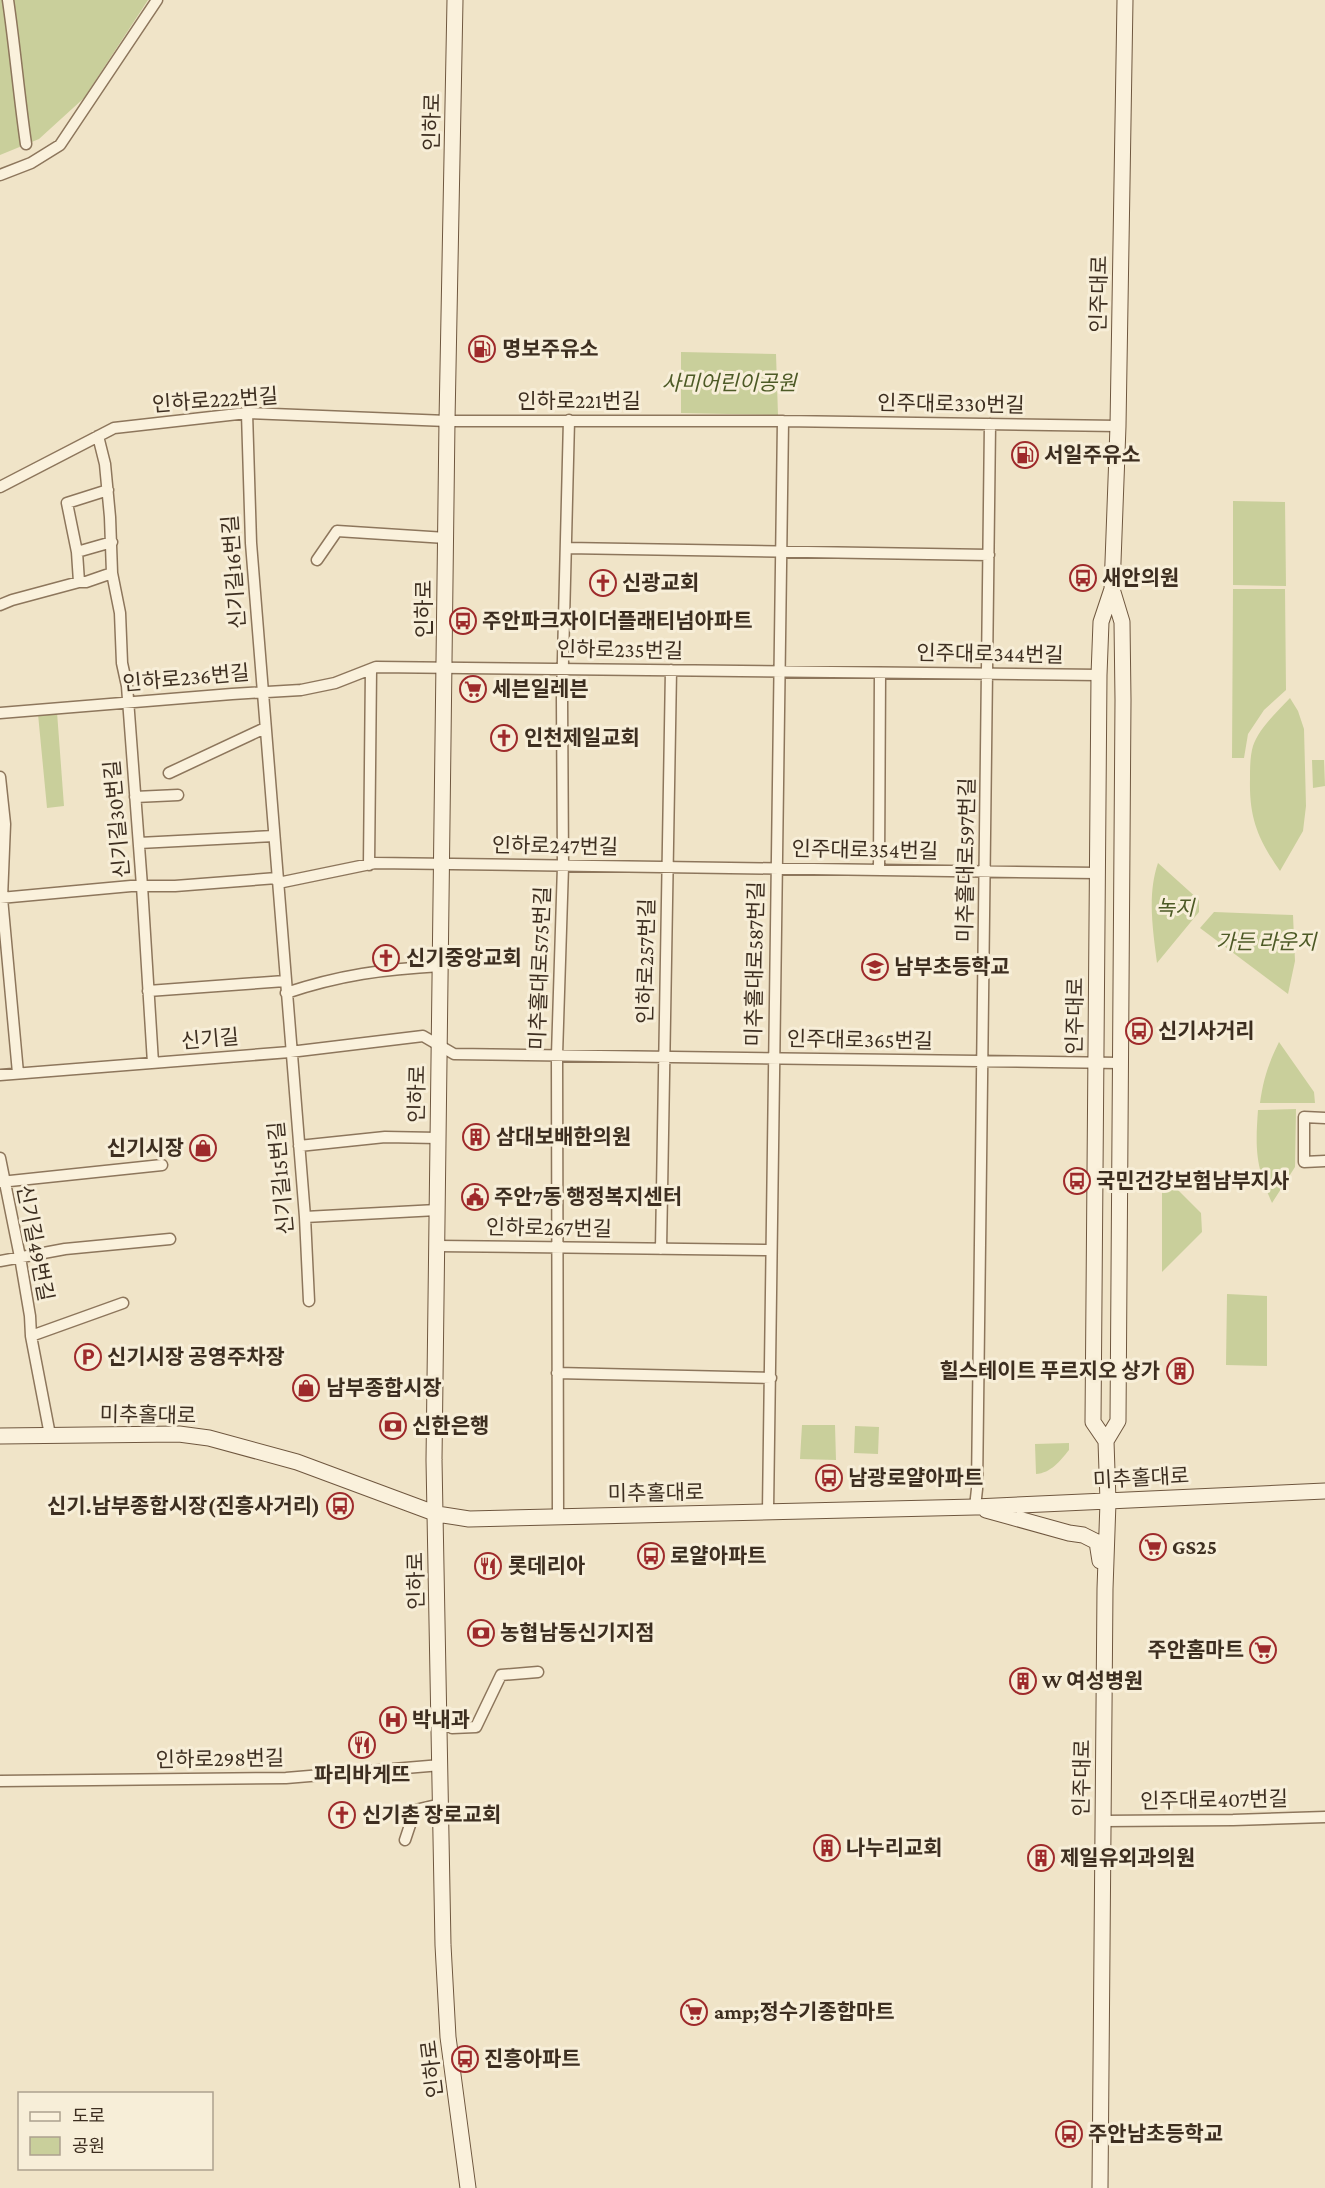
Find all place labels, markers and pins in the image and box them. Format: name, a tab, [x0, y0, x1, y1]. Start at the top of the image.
fuel station icon: 명보주유소	[467, 334, 497, 364]
place label: 명보주유소	[502, 337, 599, 361]
fuel station icon: 서일주유소	[1010, 440, 1040, 470]
place label: 서일주유소	[1044, 443, 1141, 467]
bus stop icon: 새안의원	[1068, 563, 1098, 593]
place label: 새안의원	[1102, 566, 1179, 590]
church icon: 신광교회	[588, 568, 618, 598]
place label: 신광교회	[622, 571, 699, 595]
bus stop icon: 주안파크자이더플래티넘아파트	[448, 606, 478, 636]
place label: 주안파크자이더플래티넘아파트	[482, 609, 752, 633]
supermarket icon: 세븐일레븐	[458, 674, 488, 704]
place label: 세븐일레븐	[492, 677, 589, 701]
church icon: 인천제일교회	[489, 723, 519, 753]
place label: 인천제일교회	[524, 726, 640, 750]
church icon: 신기중앙교회	[371, 943, 401, 973]
place label: 신기중앙교회	[406, 946, 522, 970]
school or university icon: 남부초등학교	[860, 952, 890, 982]
place label: 남부초등학교	[894, 955, 1010, 979]
bus stop icon: 신기사거리	[1124, 1016, 1154, 1046]
place label: 신기사거리	[1158, 1019, 1255, 1043]
building icon: 삼대보배한의원	[461, 1122, 491, 1152]
place label: 삼대보배한의원	[496, 1125, 631, 1149]
shop icon: 신기시장	[188, 1133, 218, 1163]
place label: 신기시장	[107, 1136, 184, 1160]
bus stop icon: 국민건강보험남부지사	[1062, 1166, 1092, 1196]
place label: 국민건강보험남부지사	[1096, 1169, 1289, 1193]
public building icon: 주안7동 행정복지센터	[460, 1182, 490, 1212]
place label: 주안7동 행정복지센터	[494, 1185, 682, 1209]
parking icon: 신기시장 공영주차장	[73, 1342, 103, 1372]
place label: 신기시장 공영주차장	[107, 1345, 285, 1369]
building icon: 힐스테이트 푸르지오 상가	[1165, 1356, 1195, 1386]
place label: 힐스테이트 푸르지오 상가	[939, 1359, 1160, 1383]
shop icon: 남부종합시장	[291, 1373, 321, 1403]
place label: 남부종합시장	[326, 1376, 442, 1400]
bank icon: 신한은행	[378, 1411, 408, 1441]
place label: 신한은행	[412, 1414, 489, 1438]
bus stop icon: 남광로얄아파트	[814, 1463, 844, 1493]
place label: 남광로얄아파트	[848, 1466, 983, 1490]
bus stop icon: 신기.남부종합시장(진흥사거리)	[325, 1491, 355, 1521]
place label: 신기.남부종합시장(진흥사거리)	[47, 1494, 320, 1518]
supermarket icon: GS25	[1138, 1532, 1168, 1562]
place label: GS25	[1172, 1535, 1217, 1559]
bus stop icon: 로얄아파트	[636, 1541, 666, 1571]
place label: 로얄아파트	[670, 1544, 767, 1568]
restaurant icon: 롯데리아	[473, 1551, 503, 1581]
place label: 롯데리아	[508, 1554, 585, 1578]
bank icon: 농협남동신기지점	[466, 1618, 496, 1648]
place label: 농협남동신기지점	[500, 1621, 655, 1645]
supermarket icon: 주안홈마트	[1248, 1635, 1278, 1665]
place label: 주안홈마트	[1147, 1638, 1244, 1662]
building icon: W 여성병원	[1008, 1666, 1038, 1696]
place label: W 여성병원	[1041, 1669, 1143, 1693]
hospital icon: 박내과	[378, 1705, 408, 1735]
place label: 박내과	[412, 1708, 470, 1732]
restaurant icon: 파리바게뜨	[347, 1730, 377, 1760]
place label: 파리바게뜨	[314, 1763, 410, 1787]
church icon: 신기촌 장로교회	[327, 1800, 357, 1830]
place label: 신기촌 장로교회	[362, 1803, 501, 1827]
building icon: 나누리교회	[812, 1833, 842, 1863]
place label: 나누리교회	[846, 1836, 943, 1860]
building icon: 제일유외과의원	[1026, 1843, 1056, 1873]
place label: 제일유외과의원	[1060, 1846, 1195, 1870]
supermarket icon: amp;정수기종합마트	[679, 1997, 709, 2027]
place label: amp;정수기종합마트	[714, 2000, 895, 2024]
bus stop icon: 진흥아파트	[450, 2044, 480, 2074]
place label: 진흥아파트	[484, 2047, 581, 2071]
bus stop icon: 주안남초등학교	[1054, 2119, 1084, 2149]
place label: 주안남초등학교	[1088, 2122, 1223, 2146]

